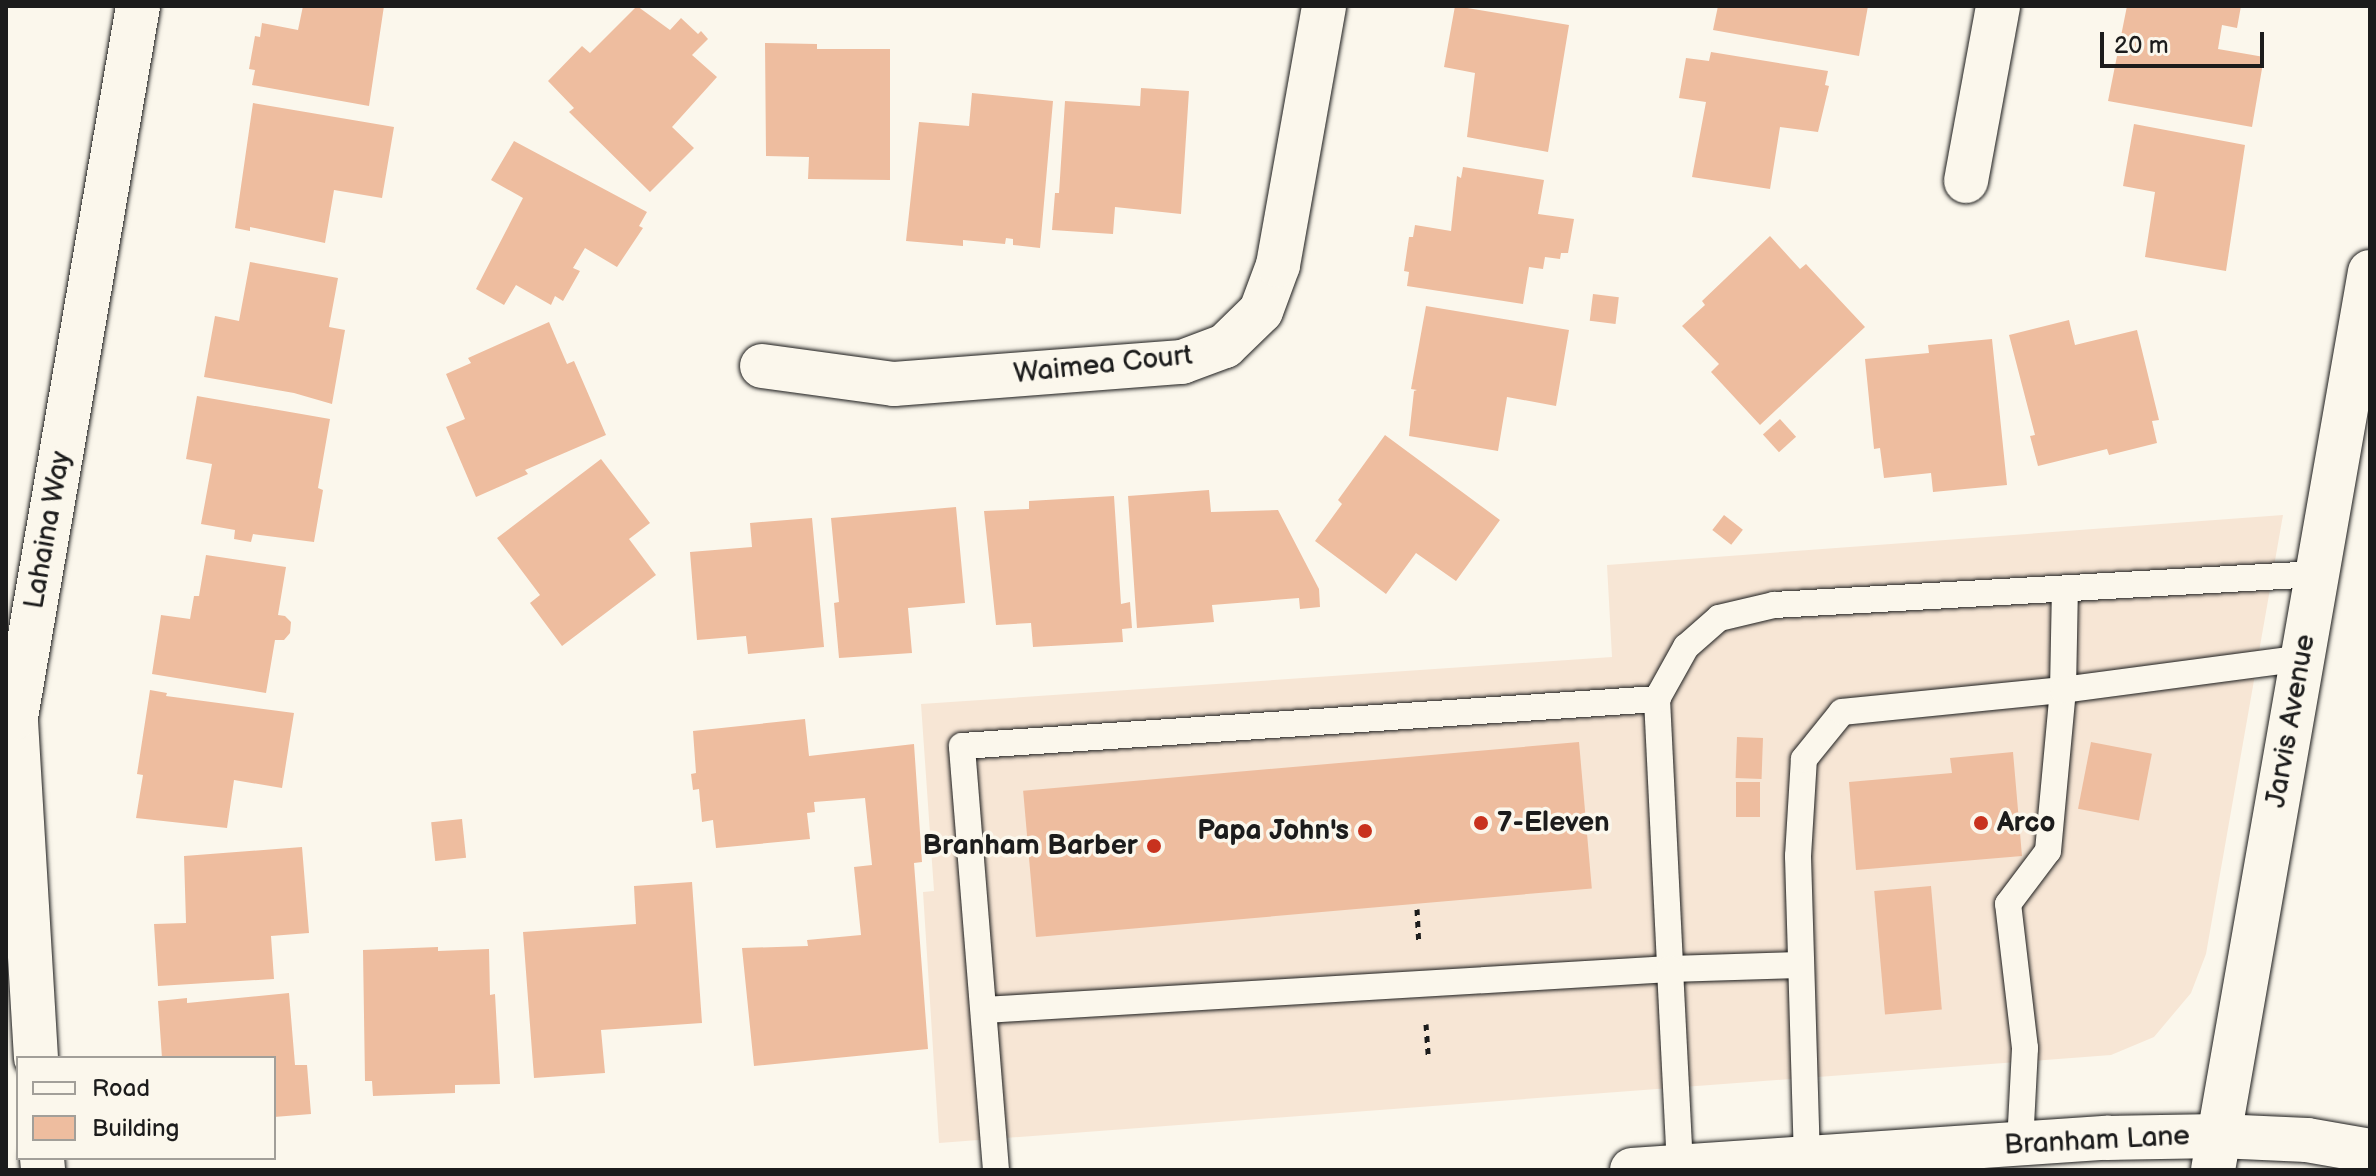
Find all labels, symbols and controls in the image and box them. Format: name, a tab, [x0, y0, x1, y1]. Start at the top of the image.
scale bar	[2104, 16, 2268, 66]
text: 20 m	[2114, 31, 2169, 60]
street label: Waimea Court	[1012, 339, 1194, 391]
street label: Lahaina Way	[18, 448, 78, 612]
street label: Jarvis Avenue	[2259, 632, 2323, 810]
place label: 7-Eleven	[1497, 806, 1610, 840]
place label: Arco	[1997, 806, 2055, 840]
place label: Papa John's	[1197, 814, 1349, 848]
marker: 7-Eleven	[1472, 814, 1490, 832]
marker: Arco	[1972, 814, 1990, 832]
marker: Papa John's	[1356, 822, 1374, 840]
place label: Branham Barber	[923, 829, 1138, 863]
marker: Branham Barber	[1145, 837, 1163, 855]
legend	[16, 1056, 276, 1160]
text: Road	[92, 1074, 150, 1103]
text: Building	[92, 1114, 179, 1143]
street label: Branham Lane	[2003, 1119, 2191, 1163]

